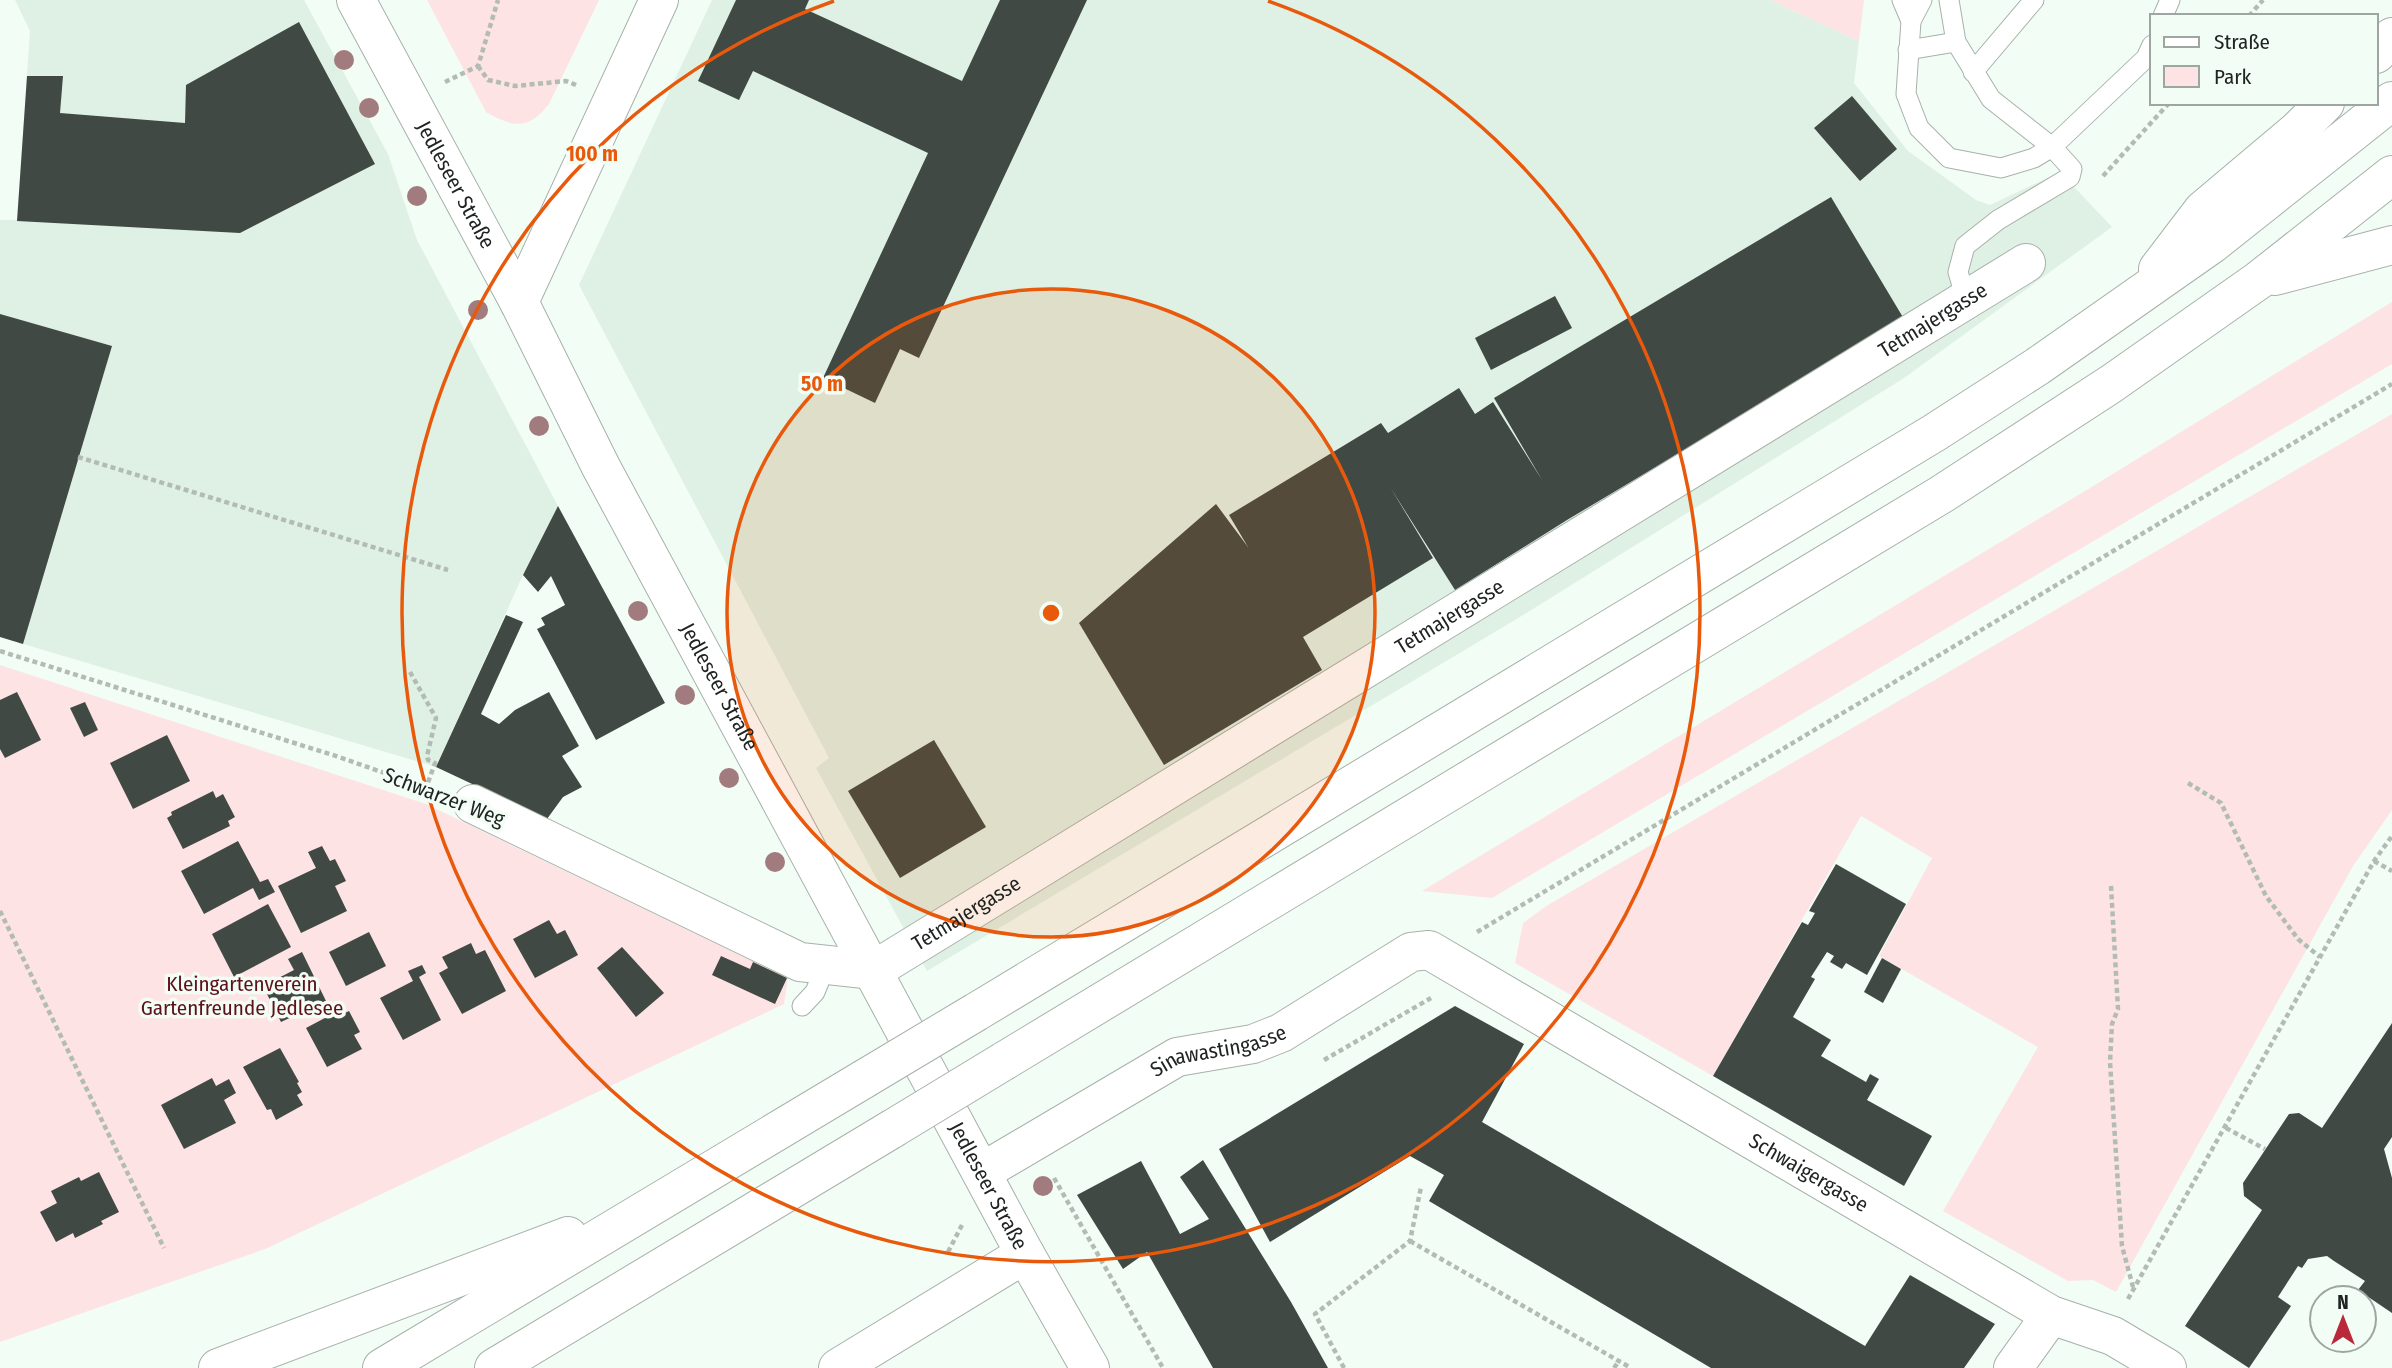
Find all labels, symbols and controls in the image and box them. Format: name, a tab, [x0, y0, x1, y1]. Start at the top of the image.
legend	[2150, 14, 2378, 105]
text: Straße	[2214, 29, 2270, 55]
text: Park	[2214, 64, 2252, 90]
street label: Jedleseer Straße	[411, 117, 501, 253]
text: 100 m	[566, 141, 618, 167]
street label: Tetmajergasse	[1874, 277, 1992, 363]
text: 50 m	[801, 371, 843, 397]
street label: Tetmajergasse	[1391, 574, 1509, 660]
centre of rings	[1039, 601, 1063, 625]
street label: Jedleseer Straße	[674, 618, 764, 755]
street label: Schwarzer Weg	[380, 762, 508, 832]
street label: Tetmajergasse	[907, 870, 1025, 956]
park label: Kleingartenverein Gartenfreunde Jedlesee	[141, 971, 343, 1021]
street label: Sinawastingasse	[1146, 1019, 1290, 1083]
street label: Jedleseer Straße	[943, 1118, 1033, 1254]
street label: Schwaigergasse	[1744, 1128, 1873, 1218]
north arrow	[2308, 1284, 2378, 1354]
text: N	[2337, 1291, 2349, 1314]

